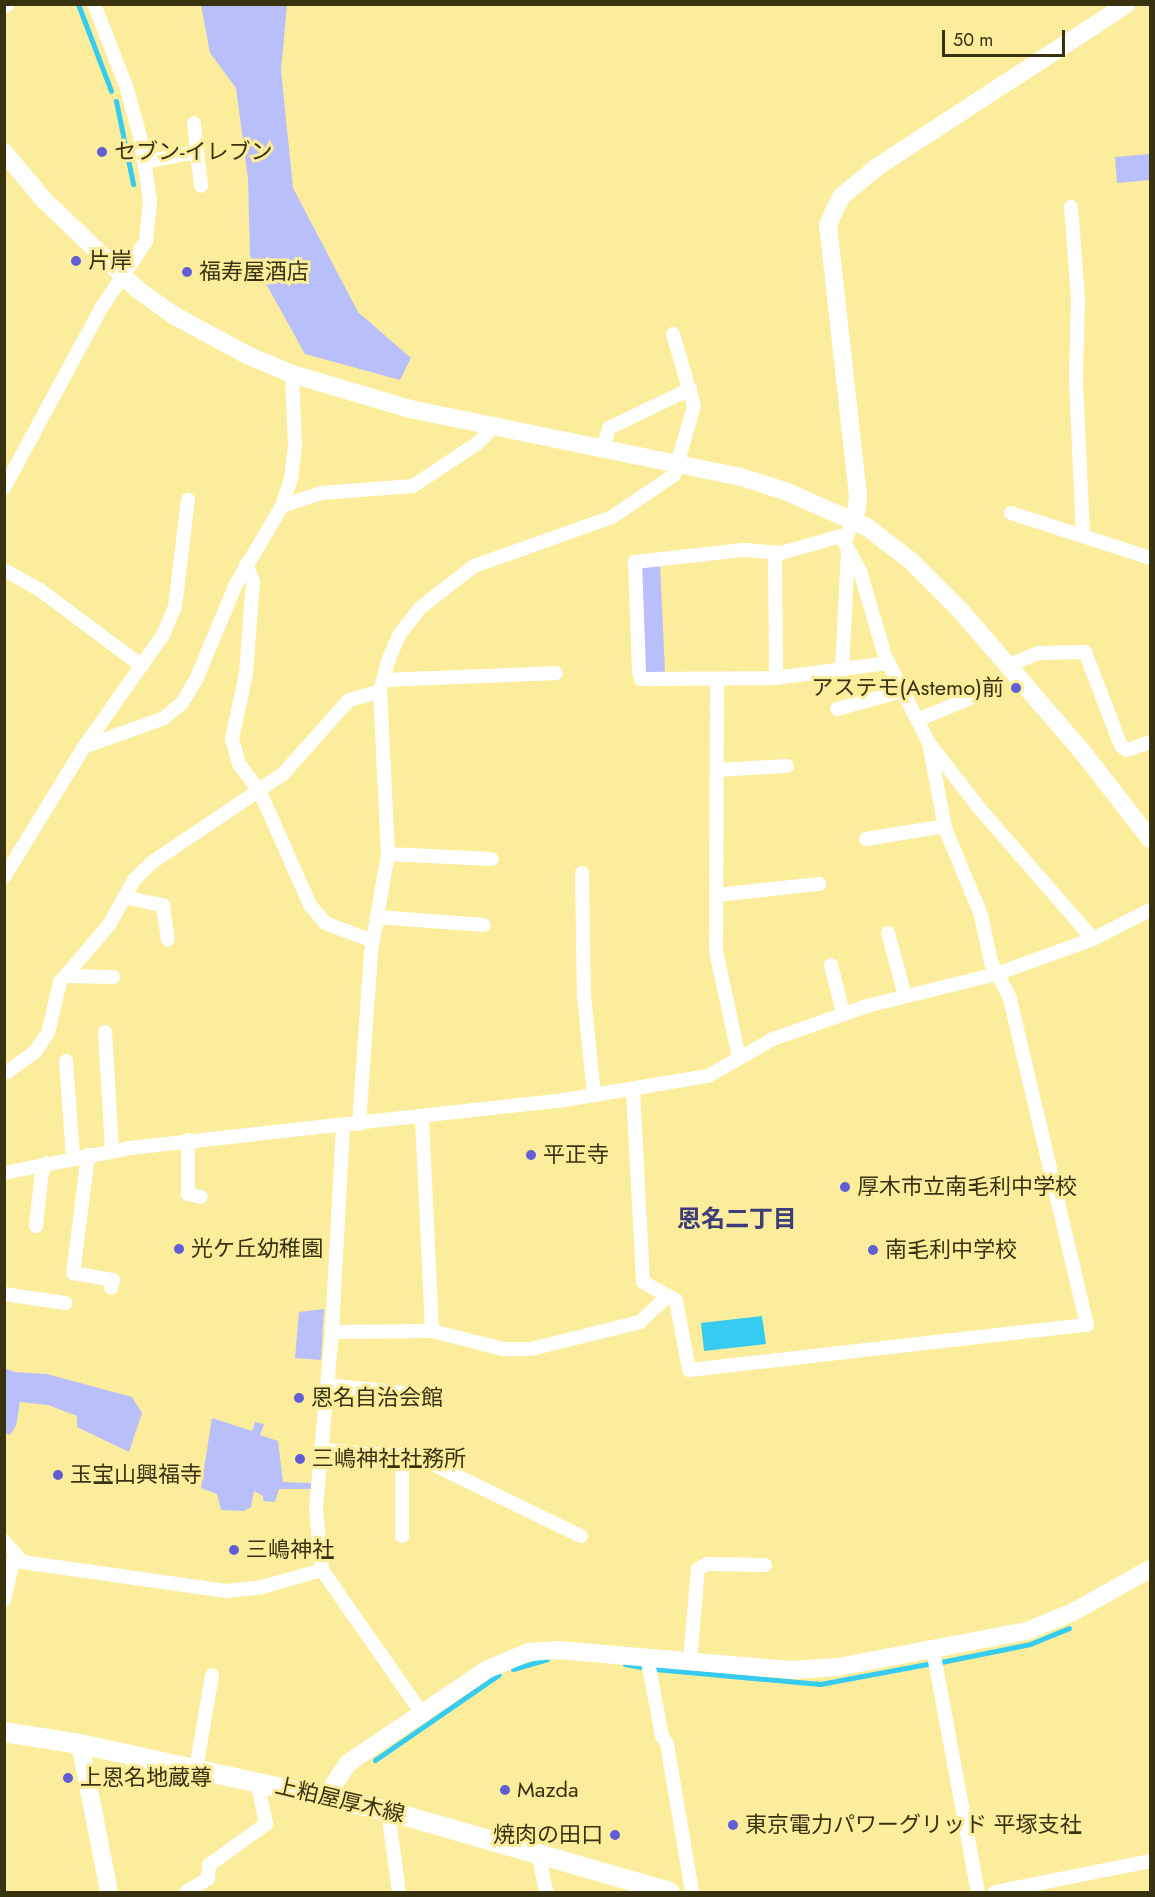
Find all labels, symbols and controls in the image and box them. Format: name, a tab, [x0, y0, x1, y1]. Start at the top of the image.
scale bar	[945, 18, 1068, 56]
text: 50 m	[953, 27, 993, 53]
place label: セブン-イレブン	[114, 139, 273, 165]
marker: セブン-イレブン	[95, 145, 109, 159]
place label: 片岸	[88, 248, 132, 274]
marker: 片岸	[69, 254, 83, 268]
place label: 福寿屋酒店	[199, 259, 309, 285]
marker: 福寿屋酒店	[180, 265, 194, 279]
place label: アステモ(Astemo)前	[811, 675, 1004, 701]
marker: アステモ(Astemo)前	[1009, 681, 1023, 695]
place label: 平正寺	[543, 1142, 609, 1168]
marker: 平正寺	[524, 1148, 538, 1162]
place label: 厚木市立南毛利中学校	[857, 1174, 1077, 1200]
marker: 厚木市立南毛利中学校	[838, 1180, 852, 1194]
district label: 恩名二丁目	[677, 1205, 797, 1233]
place label: 光ケ丘幼稚園	[191, 1236, 323, 1262]
place label: 南毛利中学校	[885, 1237, 1017, 1263]
marker: 光ケ丘幼稚園	[172, 1242, 186, 1256]
marker: 南毛利中学校	[866, 1243, 880, 1257]
place label: 恩名自治会館	[311, 1385, 443, 1411]
marker: 恩名自治会館	[292, 1391, 306, 1405]
place label: 三嶋神社社務所	[312, 1446, 466, 1472]
marker: 三嶋神社社務所	[293, 1452, 307, 1466]
place label: 玉宝山興福寺	[70, 1462, 202, 1488]
marker: 玉宝山興福寺	[51, 1468, 65, 1482]
place label: 三嶋神社	[246, 1537, 334, 1563]
marker: 三嶋神社	[227, 1543, 241, 1557]
place label: 上恩名地蔵尊	[80, 1765, 212, 1791]
marker: 上恩名地蔵尊	[61, 1771, 75, 1785]
street label: 上粕屋厚木線	[273, 1772, 407, 1828]
place label: Mazda	[517, 1777, 579, 1803]
marker: Mazda	[498, 1783, 512, 1797]
place label: 東京電力パワーグリッド 平塚支社	[745, 1812, 1082, 1838]
marker: 東京電力パワーグリッド 平塚支社	[726, 1818, 740, 1832]
place label: 焼肉の田口	[493, 1822, 603, 1848]
marker: 焼肉の田口	[608, 1828, 622, 1842]

